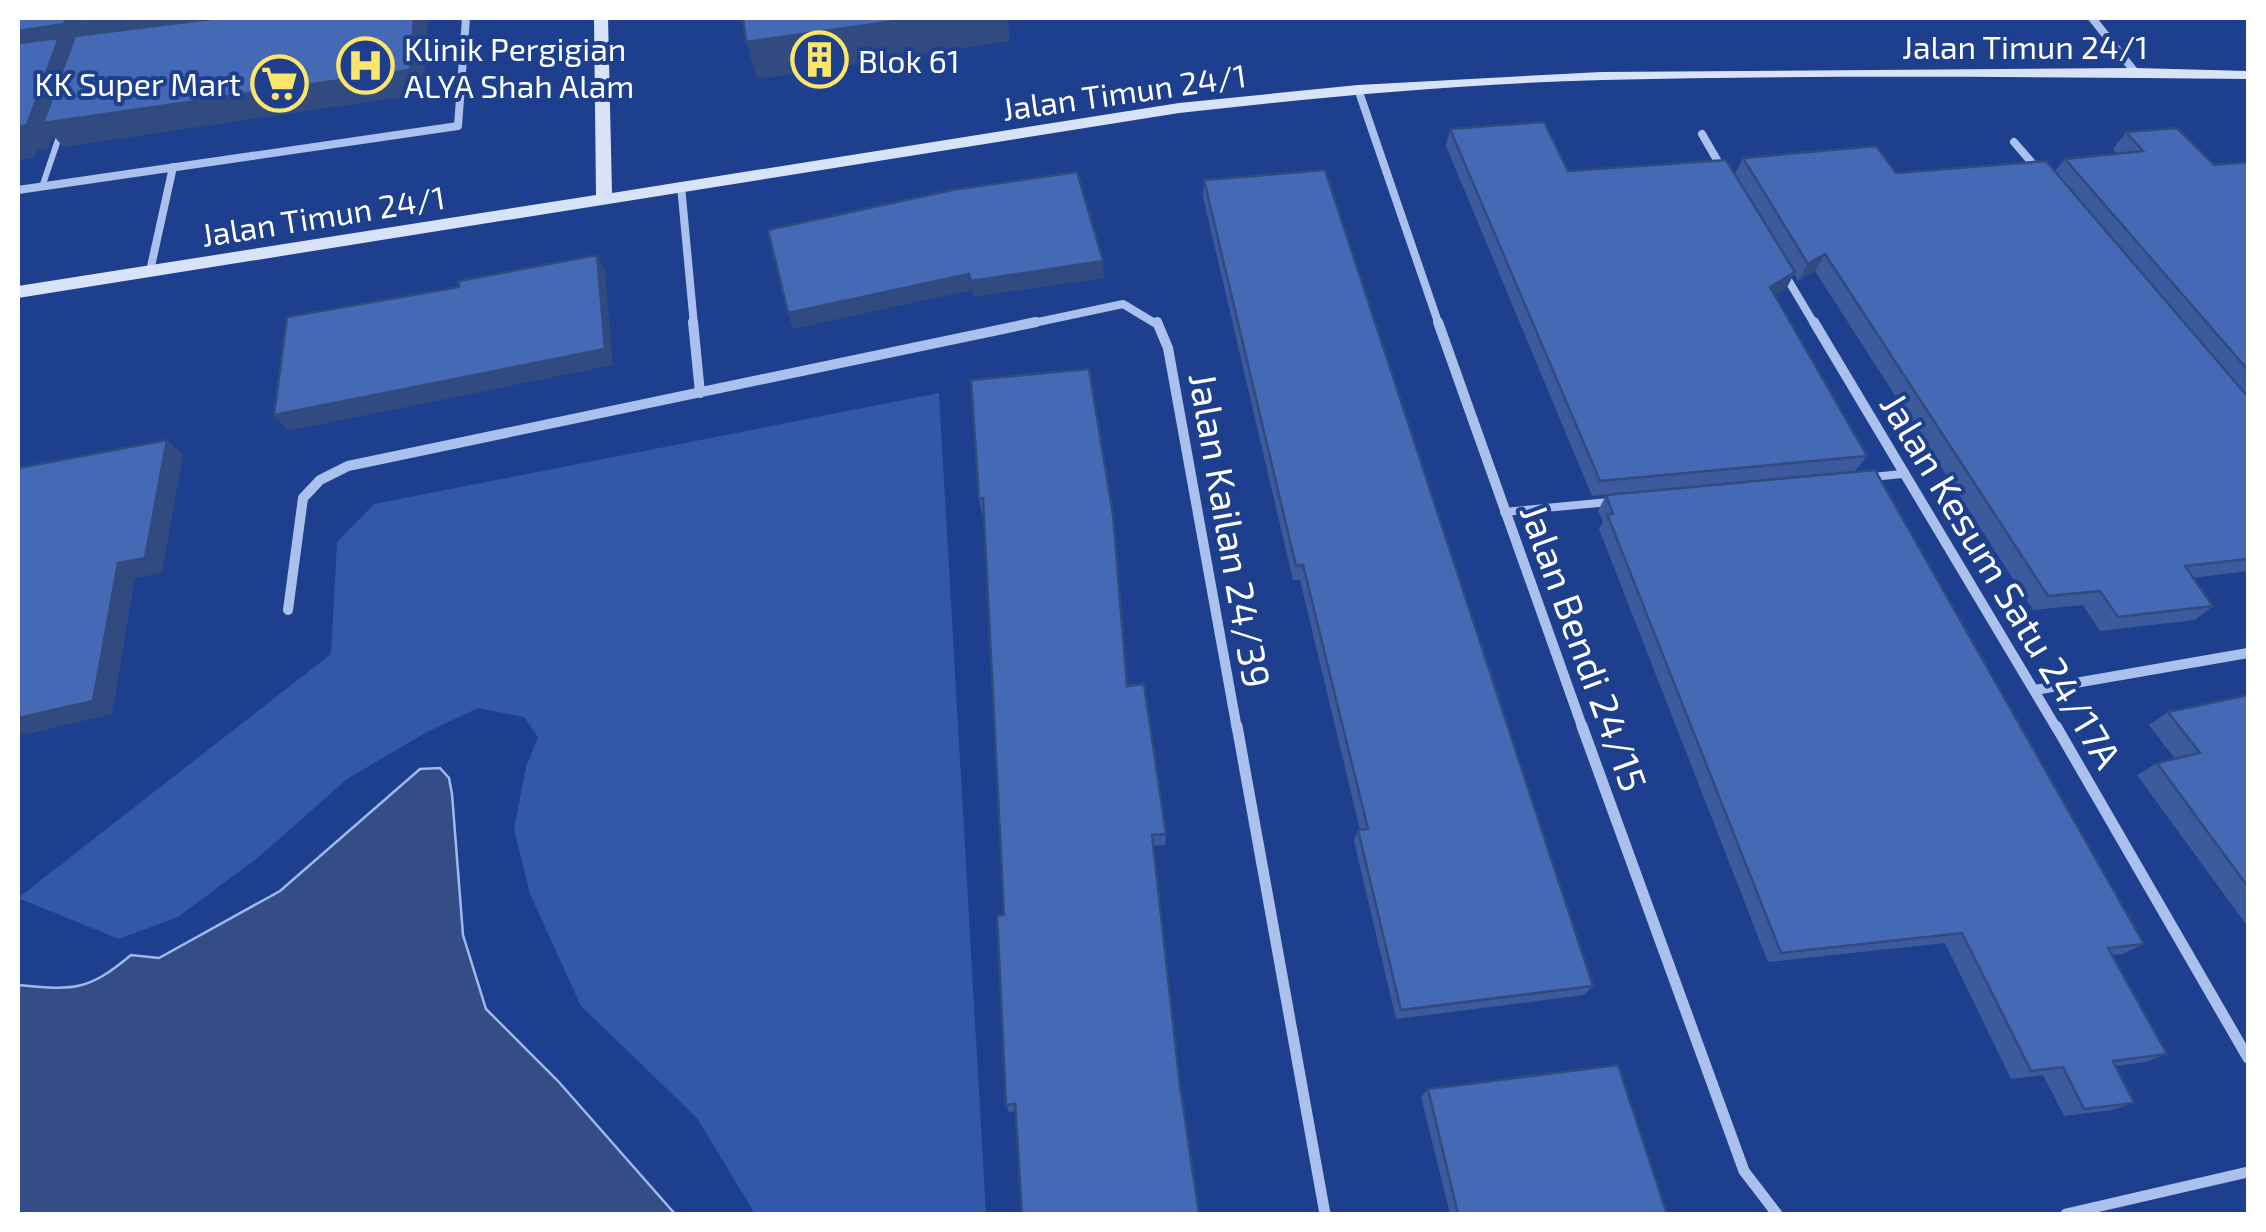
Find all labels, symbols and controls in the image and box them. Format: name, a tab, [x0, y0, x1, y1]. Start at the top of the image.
street label: Jalan Timun 24/1	[1902, 27, 2148, 65]
place label: Klinik Pergigian ALYA Shah Alam	[404, 29, 634, 104]
building icon: Blok 61	[789, 30, 849, 90]
hospital icon: Klinik Pergigian ALYA Shah Alam	[335, 36, 395, 96]
place label: Blok 61	[858, 41, 960, 79]
supermarket icon: KK Super Mart	[250, 53, 310, 113]
street label: Jalan Timun 24/1	[1000, 55, 1248, 127]
place label: KK Super Mart	[34, 64, 241, 102]
street label: Jalan Timun 24/1	[199, 177, 447, 253]
street label: Jalan Kailan 24/39	[1181, 369, 1281, 691]
street label: Jalan Kesum Satu 24/17A	[1872, 384, 2133, 776]
street label: Jalan Bendi 24/15	[1512, 497, 1658, 797]

